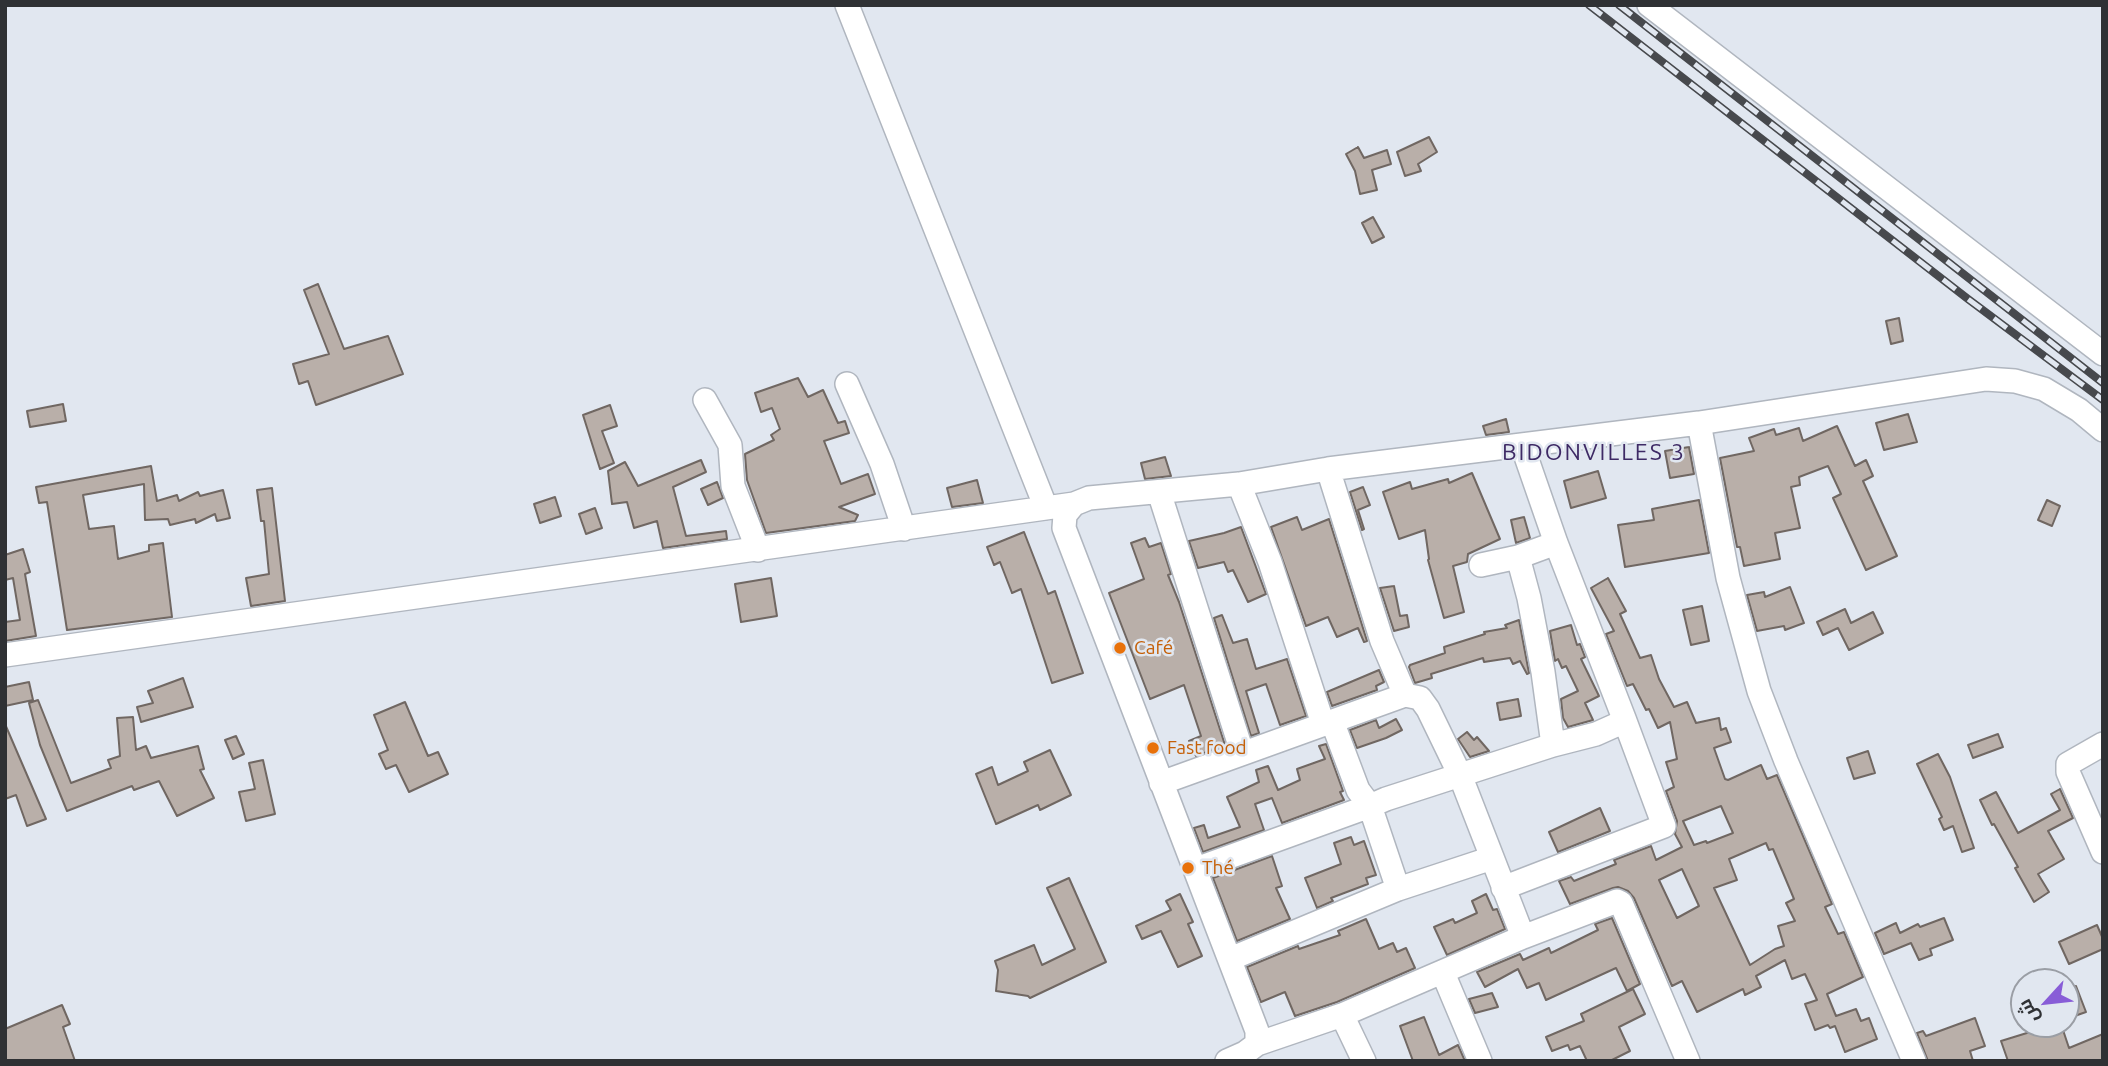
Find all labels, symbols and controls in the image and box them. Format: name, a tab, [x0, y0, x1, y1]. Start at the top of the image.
district label: BIDONVILLES 3	[1504, 438, 1684, 466]
place label: Café	[1134, 637, 1173, 659]
marker: Café	[1112, 640, 1128, 656]
place label: Fast food	[1167, 737, 1247, 759]
marker: Fast food	[1145, 740, 1161, 756]
place label: Thé	[1202, 857, 1234, 879]
marker: Thé	[1180, 860, 1196, 876]
north arrow	[2010, 968, 2080, 1038]
text: ش	[2013, 996, 2043, 1027]

